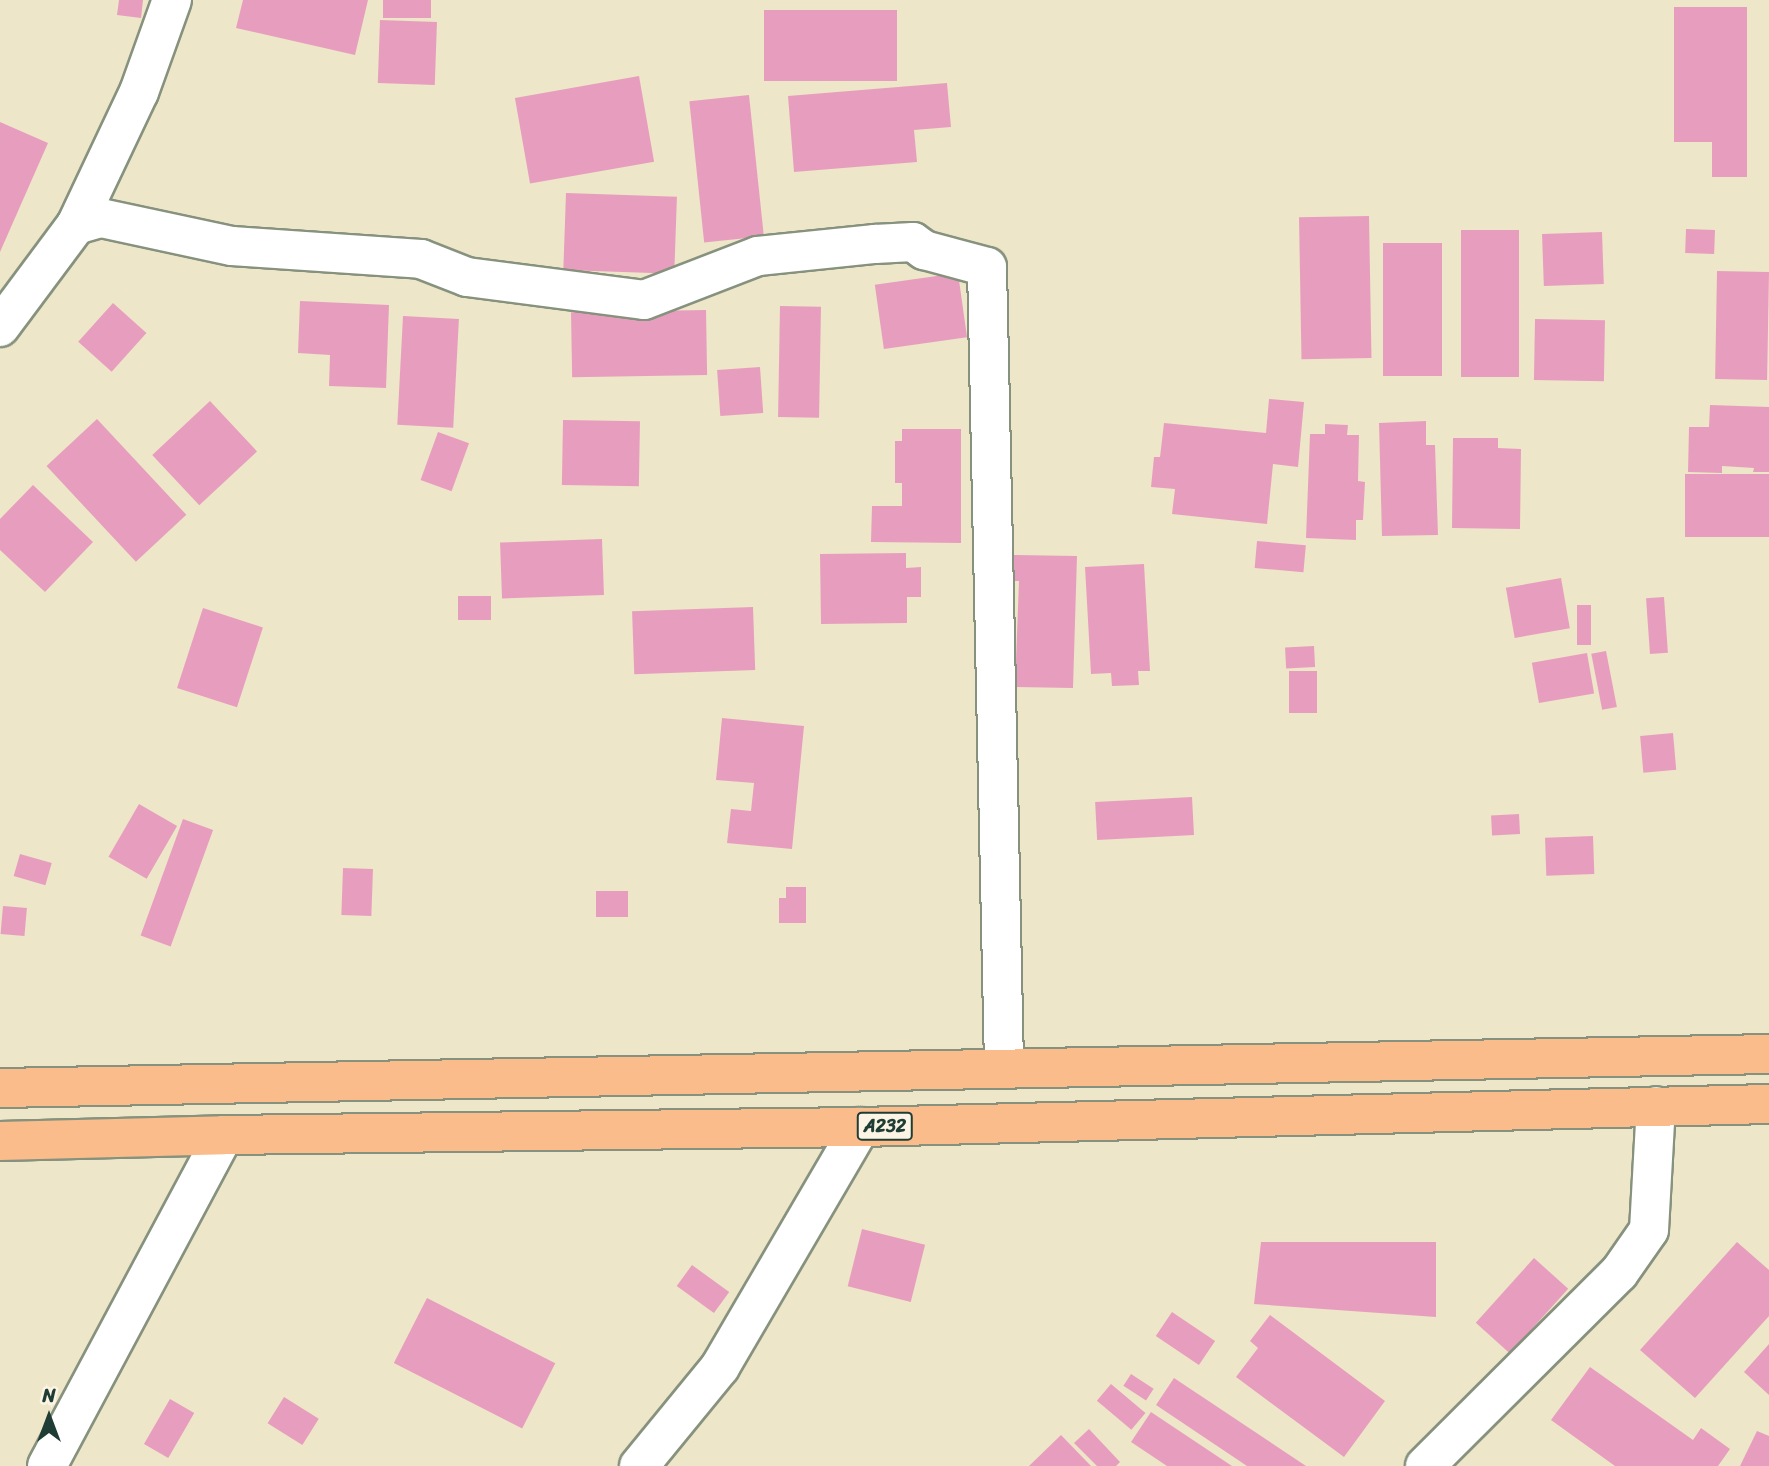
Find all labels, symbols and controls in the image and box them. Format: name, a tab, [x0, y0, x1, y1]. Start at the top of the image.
road number: A232	[855, 1112, 915, 1140]
text: N	[42, 1379, 56, 1412]
north arrow	[14, 1382, 84, 1452]

